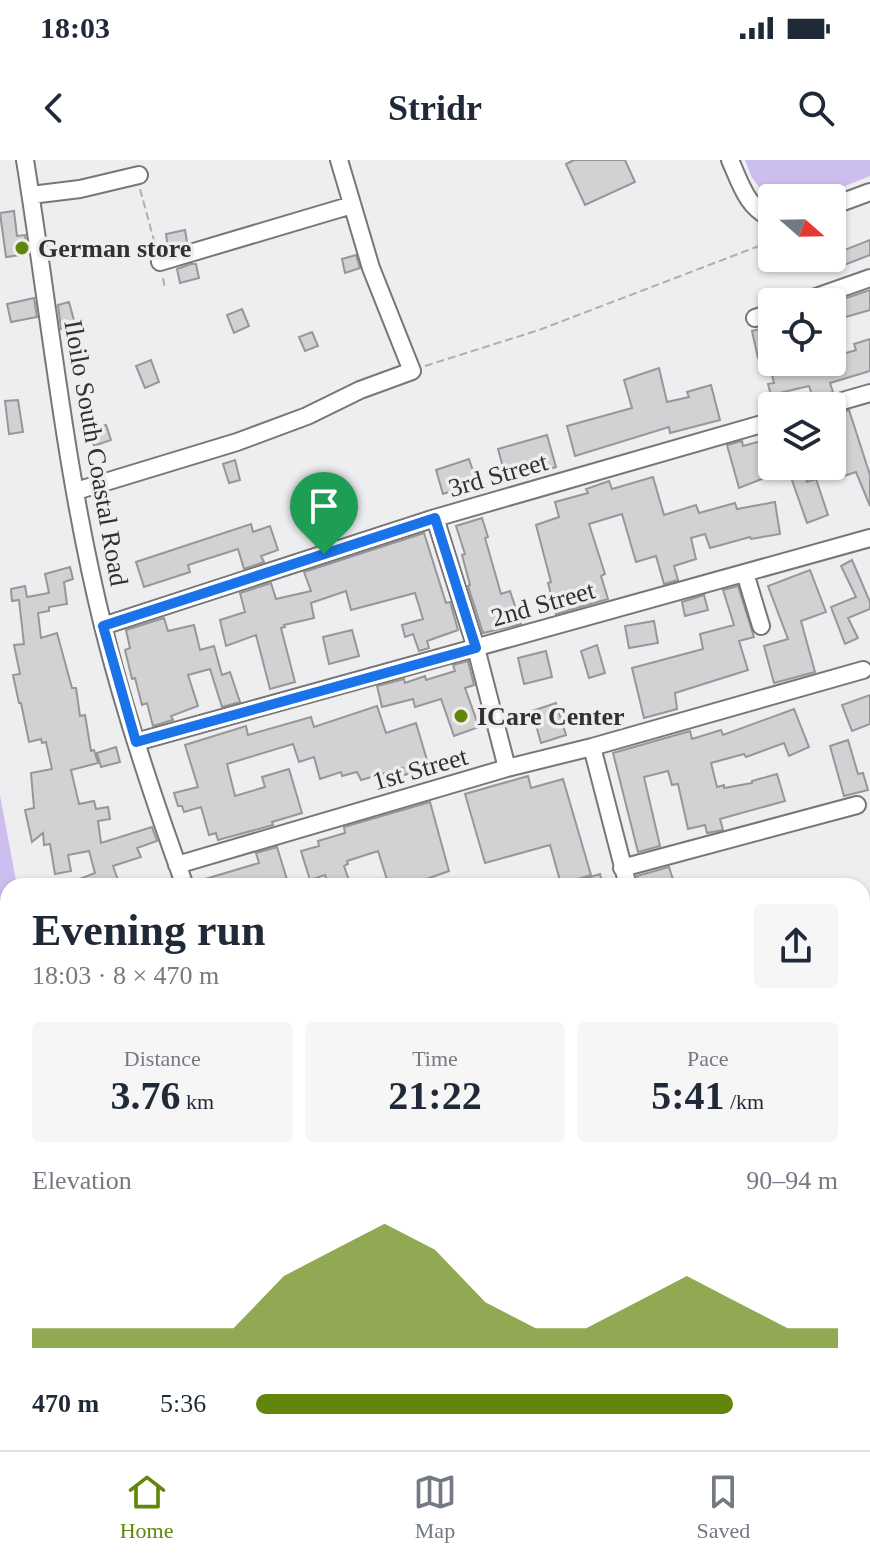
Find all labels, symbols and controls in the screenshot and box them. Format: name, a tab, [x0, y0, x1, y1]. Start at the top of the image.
text: 18:03	[40, 11, 110, 44]
icon: back	[32, 86, 76, 130]
icon: search	[794, 86, 838, 130]
text: Stridr	[388, 88, 482, 128]
north arrow	[758, 184, 846, 272]
map controls	[758, 184, 846, 480]
place label: German store	[38, 234, 191, 263]
marker: German store	[13, 239, 31, 257]
button: locate	[758, 288, 846, 376]
street label: Iloilo South Coastal Road	[58, 318, 134, 588]
button: layers	[758, 392, 846, 480]
street label: 3rd Street	[445, 447, 552, 503]
pin	[290, 472, 358, 554]
icon: arrive	[302, 484, 346, 528]
street label: 2nd Street	[488, 575, 599, 633]
place label: ICare Center	[477, 702, 625, 731]
marker: ICare Center	[452, 707, 470, 725]
street label: 1st Street	[369, 741, 472, 796]
button: share	[754, 904, 838, 988]
text: Evening run	[32, 906, 266, 955]
text: 18:03 · 8 × 470 m	[32, 961, 219, 990]
text: Distance	[124, 1046, 201, 1071]
text: Time	[412, 1046, 458, 1071]
text: Pace	[687, 1046, 728, 1071]
text: 3.76	[111, 1073, 181, 1118]
text: 21:22	[388, 1073, 482, 1118]
text: 5:41	[651, 1073, 724, 1118]
text: km	[181, 1089, 214, 1114]
text: /km	[724, 1089, 764, 1114]
text: Elevation	[32, 1166, 132, 1195]
text: 90–94 m	[746, 1166, 838, 1195]
text: 470 m	[32, 1389, 99, 1418]
text: 5:36	[160, 1389, 206, 1418]
tab: Home	[120, 1470, 174, 1544]
tab: Map	[413, 1470, 457, 1544]
tab: Saved	[696, 1470, 750, 1544]

